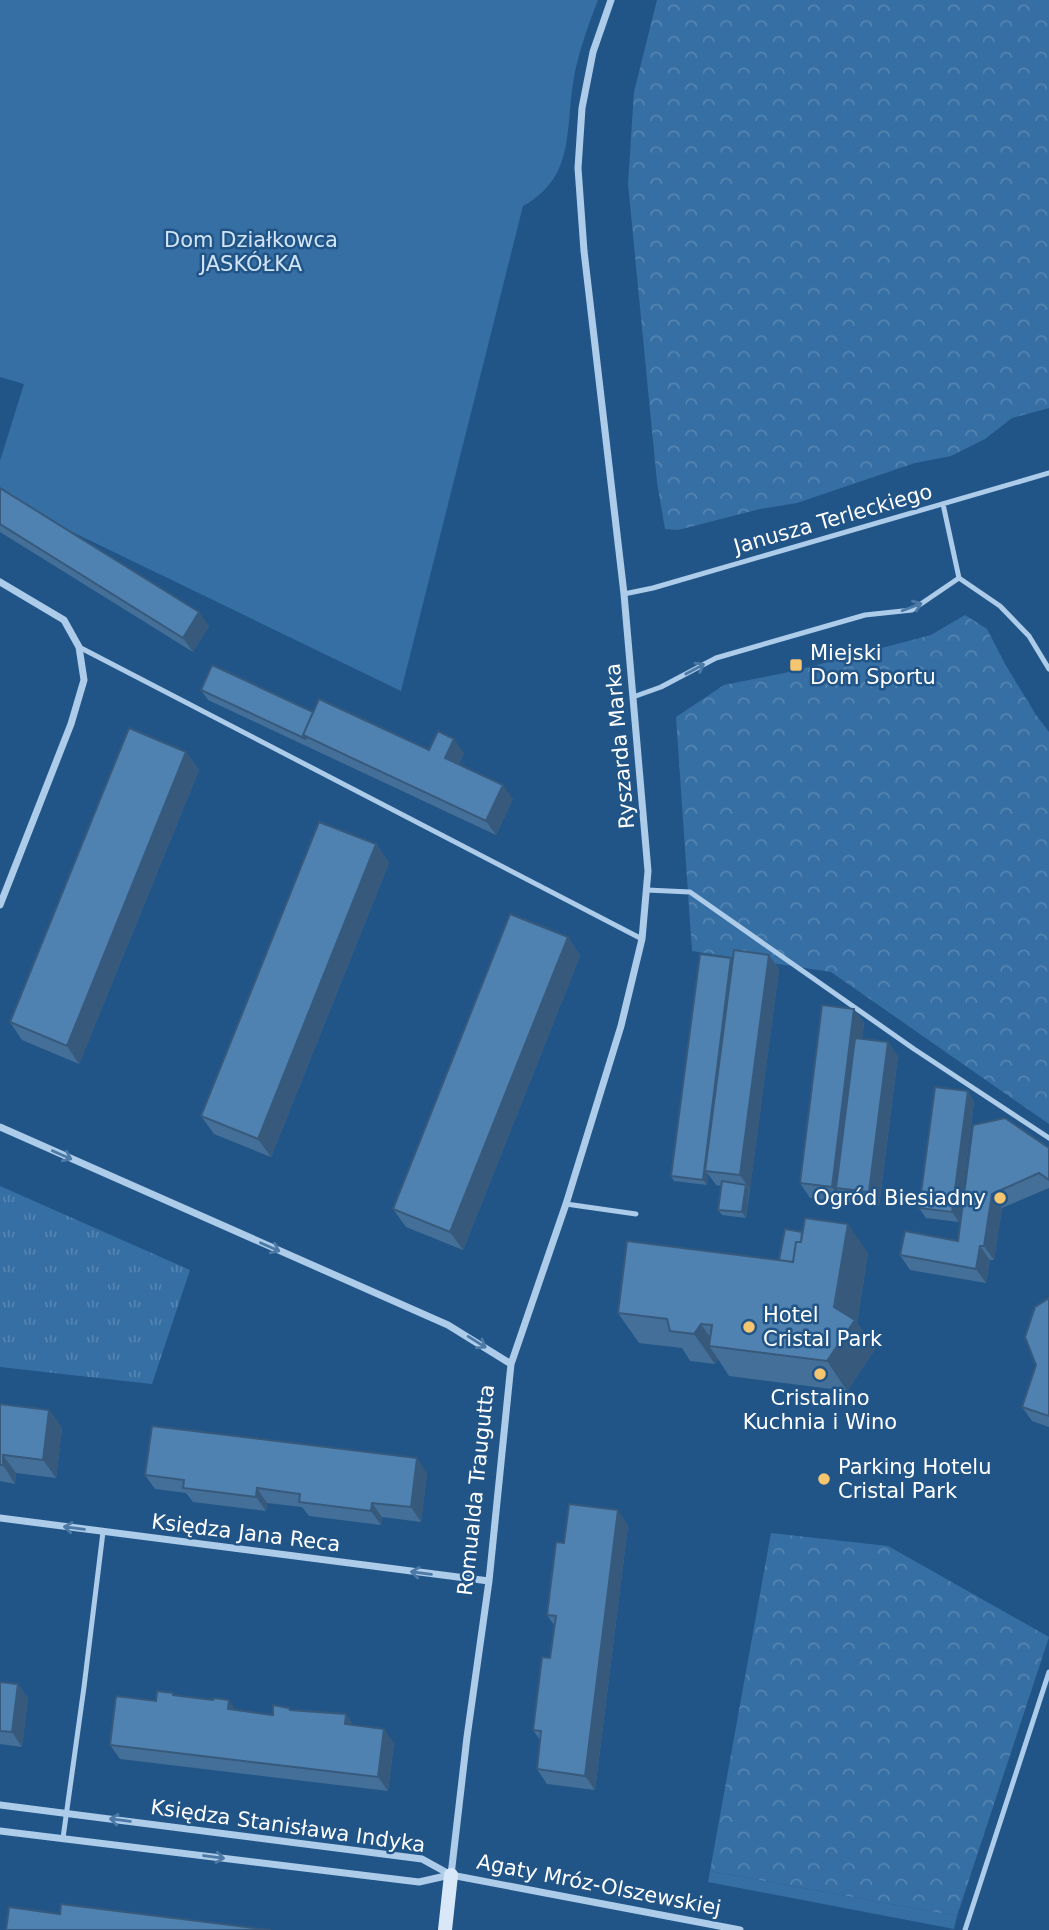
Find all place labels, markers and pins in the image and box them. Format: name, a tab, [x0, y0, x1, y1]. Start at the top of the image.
place label: Miejski Dom Sportu	[810, 641, 936, 689]
marker: Miejski Dom Sportu	[788, 657, 804, 673]
place label: Ogród Biesiadny	[813, 1186, 986, 1210]
marker: Ogród Biesiadny	[992, 1190, 1008, 1206]
place label: Hotel Cristal Park	[763, 1303, 883, 1351]
marker: Hotel Cristal Park	[741, 1319, 757, 1335]
marker: Cristalino Kuchnia i Wino	[812, 1366, 828, 1382]
place label: Cristalino Kuchnia i Wino	[743, 1386, 897, 1434]
place label: Parking Hotelu Cristal Park	[838, 1455, 991, 1503]
marker: Parking Hotelu Cristal Park	[816, 1471, 832, 1487]

